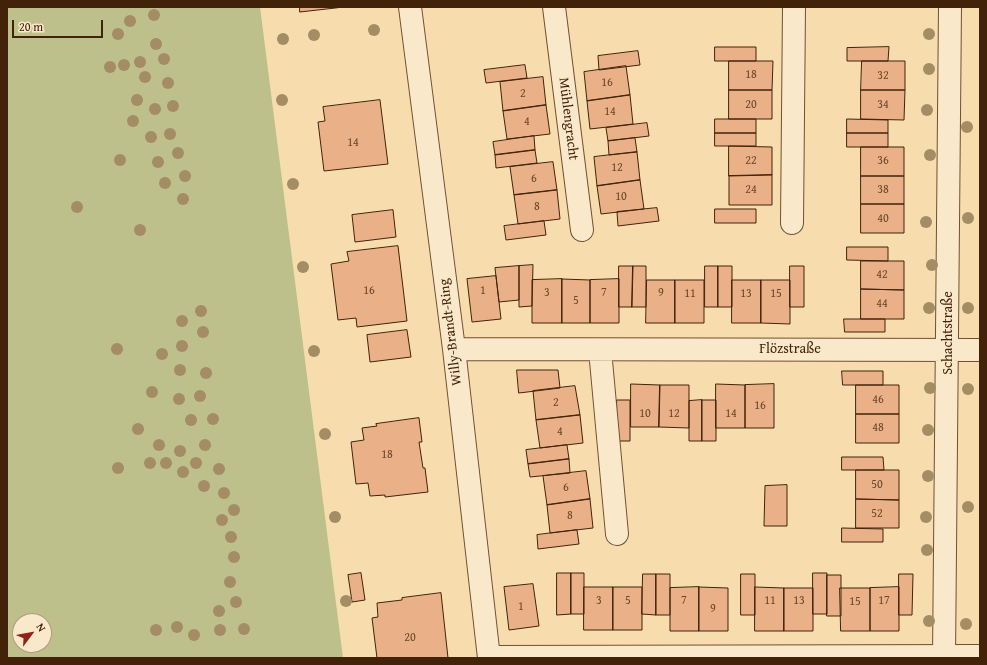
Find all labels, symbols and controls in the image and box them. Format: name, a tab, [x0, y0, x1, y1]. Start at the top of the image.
scale bar	[14, 12, 105, 38]
text: 20 m	[19, 18, 43, 35]
house number: 18	[745, 68, 757, 82]
house number: 32	[877, 69, 889, 83]
house number: 16	[601, 76, 613, 90]
street label: Mühlengracht	[555, 77, 581, 161]
house number: 2	[520, 87, 526, 101]
house number: 20	[745, 98, 757, 112]
house number: 34	[877, 98, 889, 112]
house number: 14	[604, 105, 616, 119]
house number: 4	[524, 115, 530, 129]
house number: 14	[347, 136, 359, 150]
house number: 22	[745, 154, 757, 168]
house number: 36	[877, 154, 889, 168]
house number: 12	[611, 161, 623, 175]
house number: 6	[531, 172, 537, 186]
house number: 24	[745, 183, 757, 197]
house number: 38	[877, 183, 889, 197]
house number: 10	[615, 190, 627, 204]
house number: 8	[534, 200, 540, 214]
house number: 40	[877, 212, 889, 226]
house number: 42	[876, 268, 888, 282]
street label: Willy-Brandt-Ring	[436, 278, 466, 386]
house number: 16	[363, 284, 375, 298]
house number: 1	[480, 284, 486, 298]
house number: 3	[544, 286, 550, 300]
house number: 7	[601, 286, 607, 300]
house number: 9	[658, 286, 664, 300]
house number: 11	[684, 287, 696, 301]
house number: 13	[740, 287, 752, 301]
house number: 15	[770, 287, 782, 301]
street label: Schachtstraße	[940, 291, 956, 375]
house number: 5	[573, 294, 579, 308]
house number: 44	[876, 297, 888, 311]
street label: Flözstraße	[759, 341, 821, 357]
house number: 46	[872, 393, 884, 407]
house number: 2	[553, 396, 559, 410]
house number: 16	[754, 399, 766, 413]
house number: 10	[639, 407, 651, 421]
house number: 12	[668, 407, 680, 421]
house number: 14	[725, 407, 737, 421]
house number: 48	[872, 421, 884, 435]
house number: 4	[557, 425, 563, 439]
house number: 18	[381, 448, 393, 462]
house number: 50	[871, 478, 883, 492]
house number: 6	[563, 481, 569, 495]
house number: 52	[871, 507, 883, 521]
house number: 8	[567, 509, 573, 523]
house number: 3	[596, 594, 602, 608]
house number: 5	[625, 594, 631, 608]
house number: 7	[681, 594, 687, 608]
house number: 11	[764, 594, 776, 608]
house number: 13	[793, 594, 805, 608]
house number: 17	[878, 594, 890, 608]
house number: 15	[849, 595, 861, 609]
house number: 1	[518, 600, 524, 614]
house number: 9	[710, 602, 716, 616]
north arrow	[12, 613, 52, 653]
text: N	[33, 620, 50, 635]
house number: 20	[404, 631, 416, 645]

